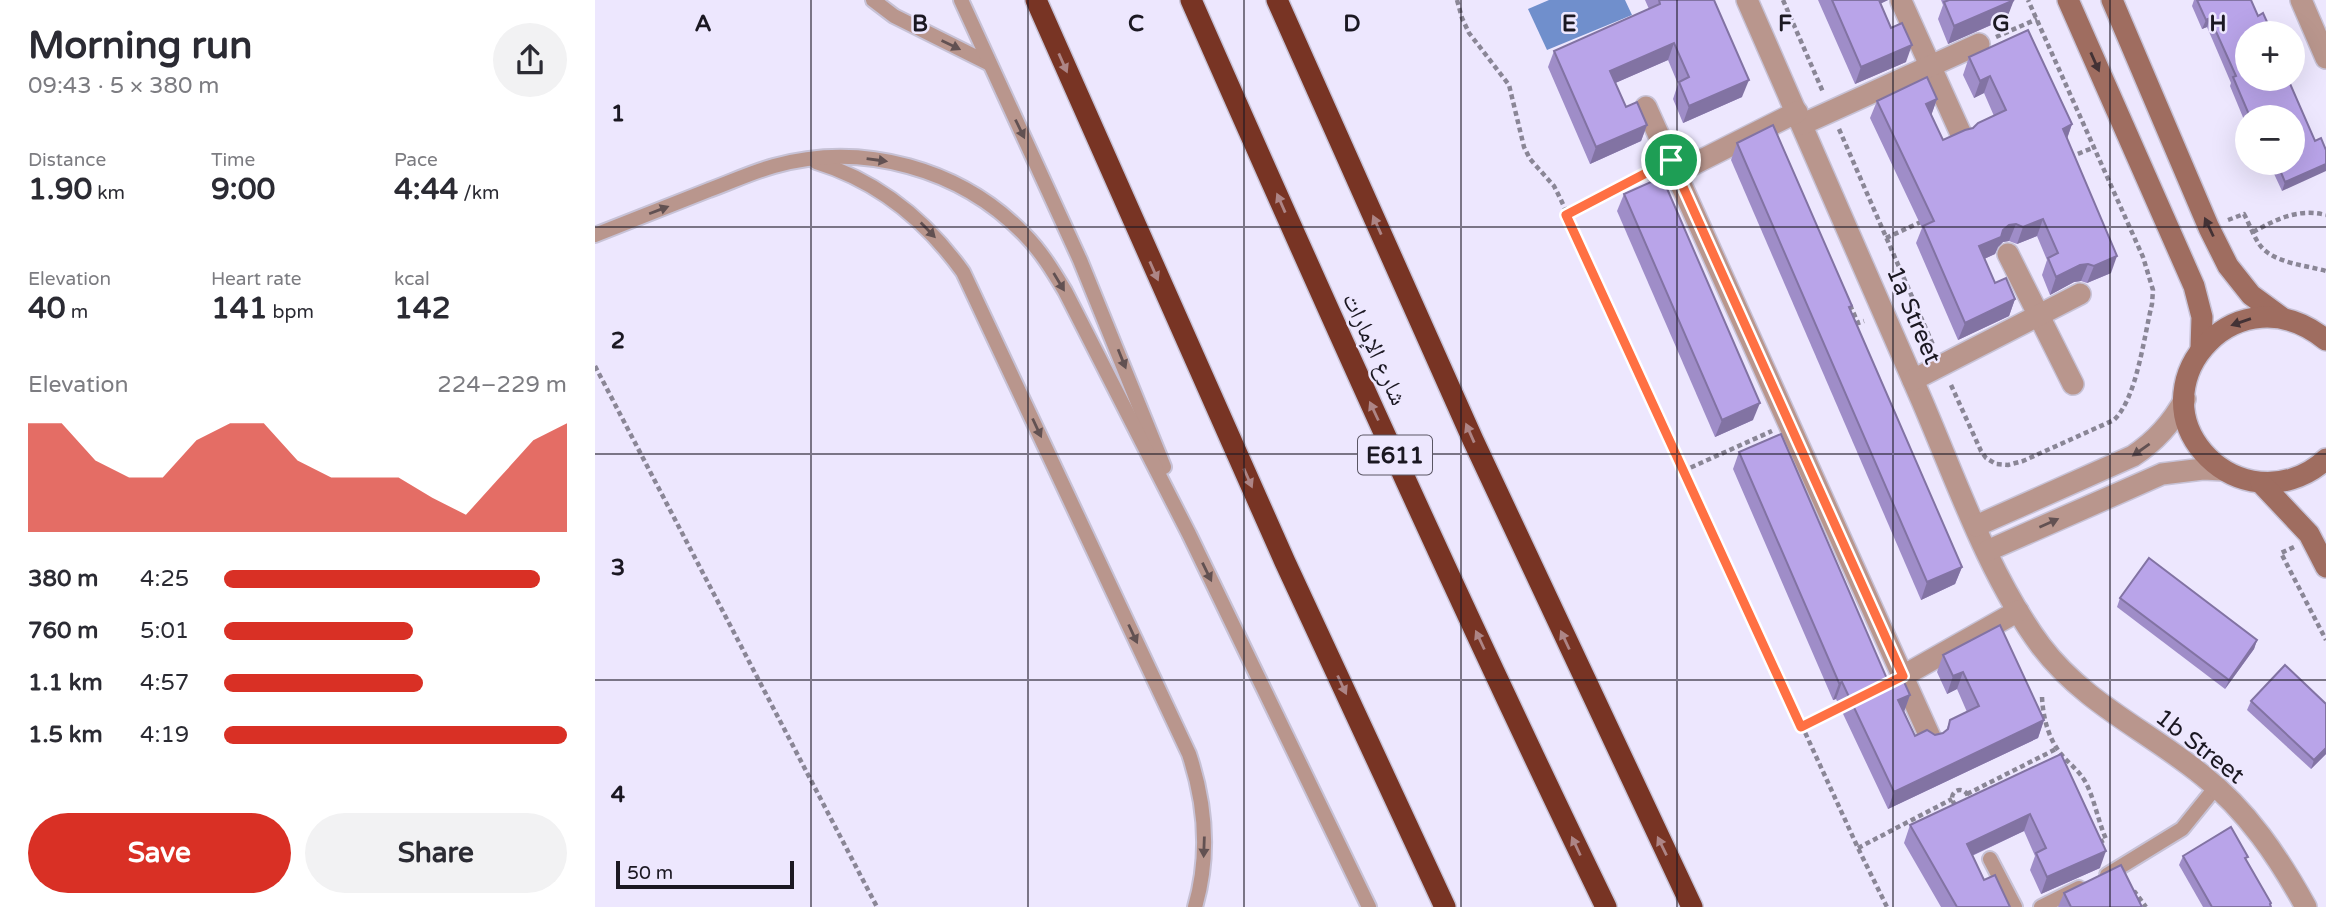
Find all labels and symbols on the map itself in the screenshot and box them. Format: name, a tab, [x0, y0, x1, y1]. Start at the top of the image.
text: A	[694, 10, 712, 38]
text: B	[912, 10, 928, 38]
text: C	[1128, 10, 1144, 38]
text: D	[1343, 10, 1361, 38]
text: E	[1562, 10, 1576, 38]
text: F	[1778, 10, 1792, 38]
text: G	[1992, 10, 2010, 38]
text: H	[2209, 10, 2227, 38]
one-way arrow	[941, 39, 961, 50]
one-way arrow	[1058, 52, 1069, 73]
one-way arrow	[2090, 52, 2101, 73]
text: 1	[611, 100, 625, 128]
one-way arrow	[1014, 119, 1025, 139]
pin	[1641, 130, 1701, 190]
one-way arrow	[866, 154, 888, 165]
one-way arrow	[1275, 193, 1287, 213]
one-way arrow	[648, 205, 669, 216]
one-way arrow	[1371, 215, 1383, 235]
one-way arrow	[2203, 217, 2215, 237]
one-way arrow	[920, 221, 937, 238]
one-way arrow	[1148, 261, 1160, 281]
street label: 1a Street	[1880, 262, 1947, 368]
one-way arrow	[1053, 272, 1066, 291]
street label: شارع الإمارات	[1336, 288, 1413, 410]
one-way arrow	[2230, 317, 2251, 328]
text: 2	[611, 327, 625, 355]
one-way arrow	[1116, 349, 1127, 370]
one-way arrow	[1368, 401, 1380, 421]
one-way arrow	[1031, 418, 1042, 438]
one-way arrow	[1464, 423, 1476, 443]
road number: E611	[1358, 436, 1432, 475]
one-way arrow	[2132, 443, 2150, 457]
one-way arrow	[1243, 468, 1254, 489]
one-way arrow	[2039, 517, 2060, 528]
text: 3	[611, 554, 625, 582]
one-way arrow	[1202, 562, 1213, 582]
one-way arrow	[1127, 624, 1139, 644]
one-way arrow	[1474, 630, 1485, 650]
one-way arrow	[1559, 630, 1571, 650]
one-way arrow	[1336, 675, 1348, 695]
street label: 1b Street	[2149, 703, 2250, 790]
text: 4	[611, 781, 626, 809]
one-way arrow	[1571, 835, 1582, 856]
one-way arrow	[1656, 835, 1667, 856]
one-way arrow	[1199, 837, 1210, 859]
scale bar	[616, 858, 795, 890]

